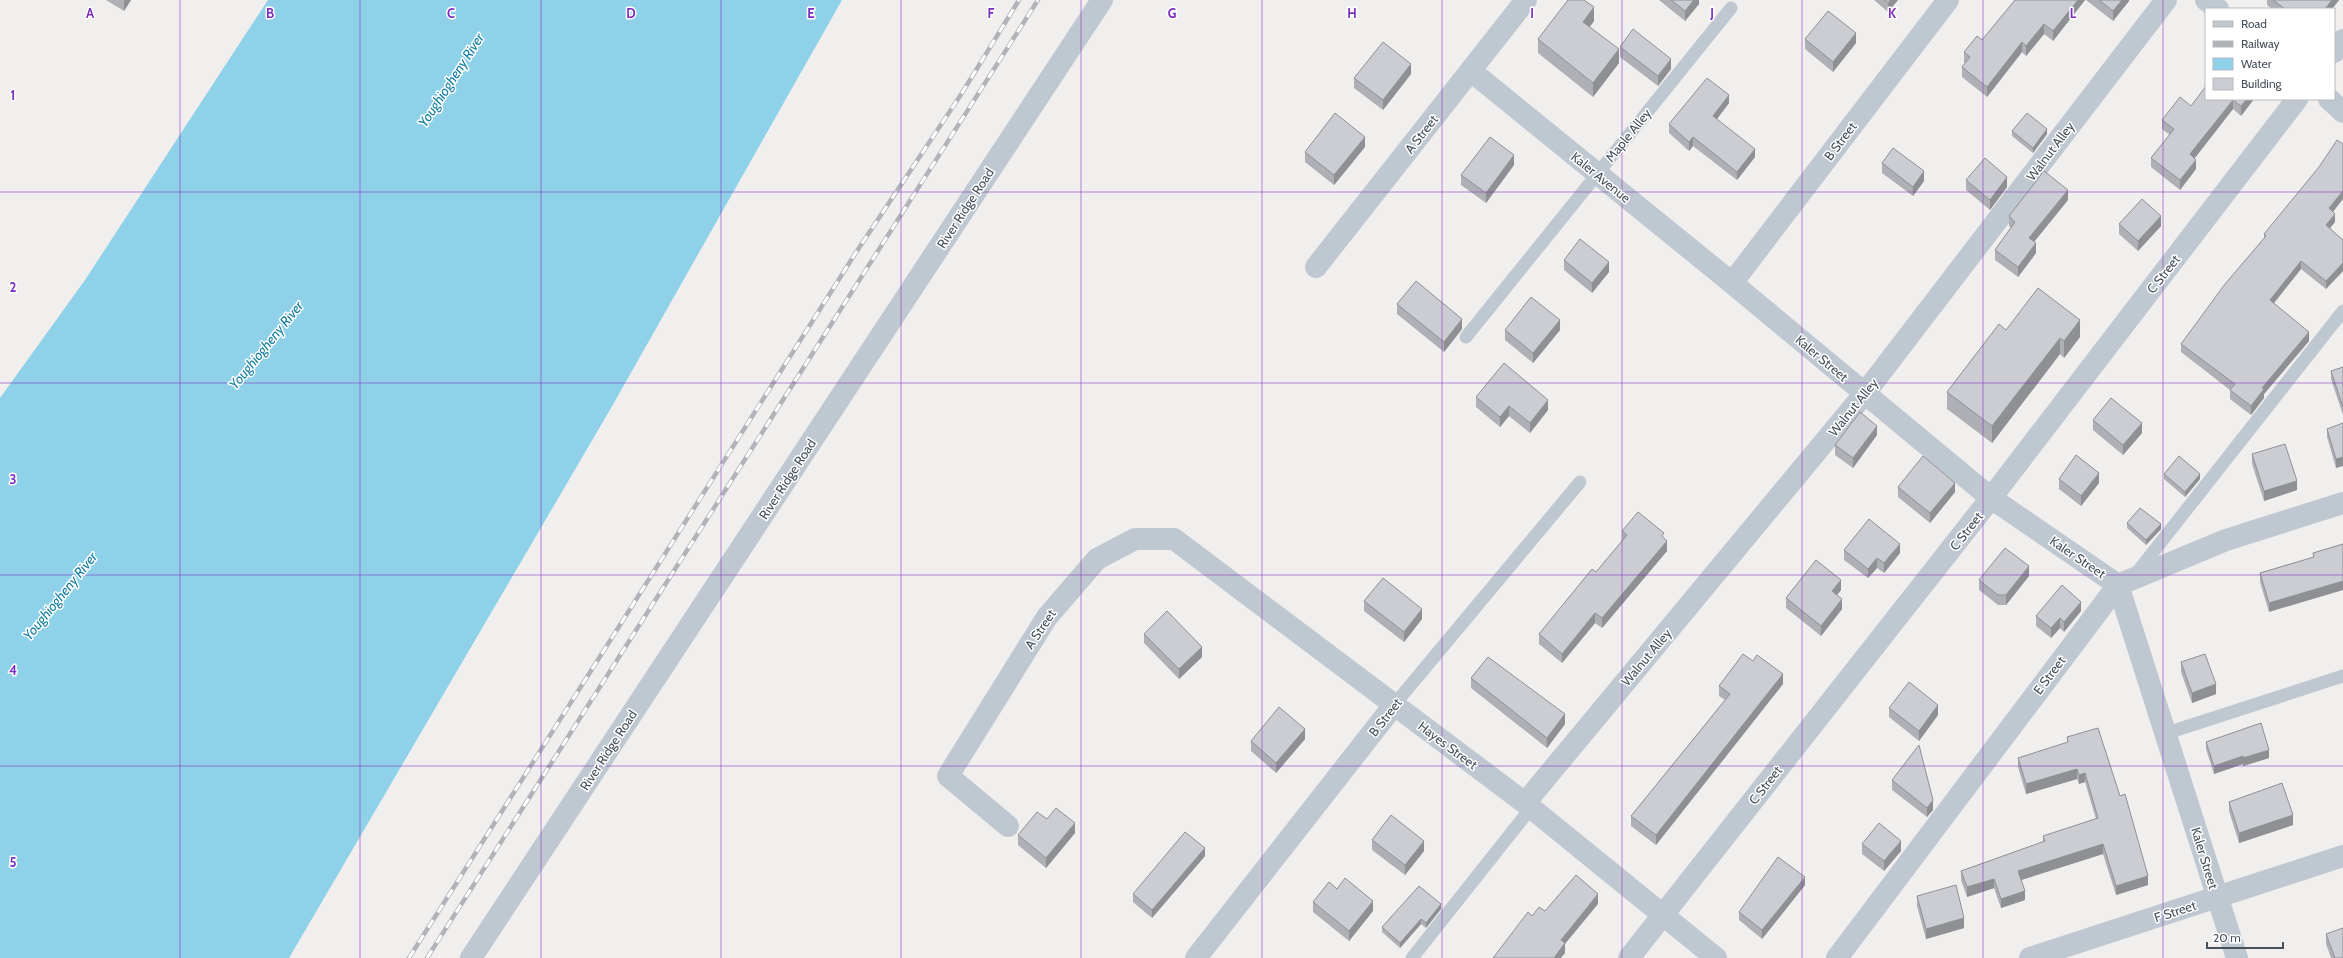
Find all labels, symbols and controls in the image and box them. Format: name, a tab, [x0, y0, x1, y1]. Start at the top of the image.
text: A	[86, 5, 95, 21]
text: B	[266, 5, 274, 21]
text: C	[447, 5, 455, 21]
text: D	[626, 5, 636, 21]
text: E	[807, 5, 815, 21]
text: F	[988, 5, 995, 21]
text: G	[1168, 5, 1177, 21]
text: H	[1347, 5, 1357, 21]
text: I	[1530, 5, 1534, 21]
text: J	[1709, 5, 1714, 21]
text: K	[1888, 5, 1897, 21]
text: L	[2070, 5, 2077, 21]
legend	[2205, 8, 2335, 100]
text: Road	[2241, 16, 2267, 31]
water label: Youghiogheny River	[414, 29, 488, 130]
text: Railway	[2241, 36, 2279, 51]
text: Water	[2241, 56, 2272, 71]
text: Building	[2241, 76, 2283, 91]
text: 1	[11, 87, 15, 103]
street label: Maple Alley	[1602, 105, 1655, 165]
street label: A Street	[1401, 111, 1441, 156]
street label: B Street	[1820, 118, 1860, 163]
street label: Walnut Alley	[2023, 118, 2078, 184]
street label: Kaler Avenue	[1568, 148, 1634, 206]
street label: River Ridge Road	[933, 165, 997, 251]
street label: C Street	[2143, 251, 2183, 296]
text: 2	[10, 279, 17, 295]
water label: Youghiogheny River	[225, 297, 308, 393]
street label: Kaler Street	[1792, 331, 1852, 385]
street label: Walnut Alley	[1825, 375, 1881, 439]
street label: River Ridge Road	[755, 436, 819, 522]
text: 3	[9, 471, 17, 487]
street label: C Street	[1946, 508, 1986, 553]
street label: Kaler Street	[2047, 533, 2109, 582]
water label: Youghiogheny River	[19, 548, 102, 644]
street label: A Street	[1021, 606, 1059, 652]
street label: Walnut Alley	[1617, 625, 1675, 689]
street label: E Street	[2030, 652, 2069, 697]
text: 4	[9, 662, 17, 678]
street label: B Street	[1365, 694, 1405, 739]
street label: River Ridge Road	[576, 707, 640, 793]
street label: Hayes Street	[1415, 718, 1481, 773]
street label: C Street	[1745, 762, 1785, 807]
street label: Kaler Street	[2188, 825, 2222, 891]
text: 5	[10, 854, 17, 870]
street label: F Street	[2152, 897, 2199, 925]
scale bar	[2207, 924, 2283, 950]
text: 20 m	[2213, 930, 2241, 945]

